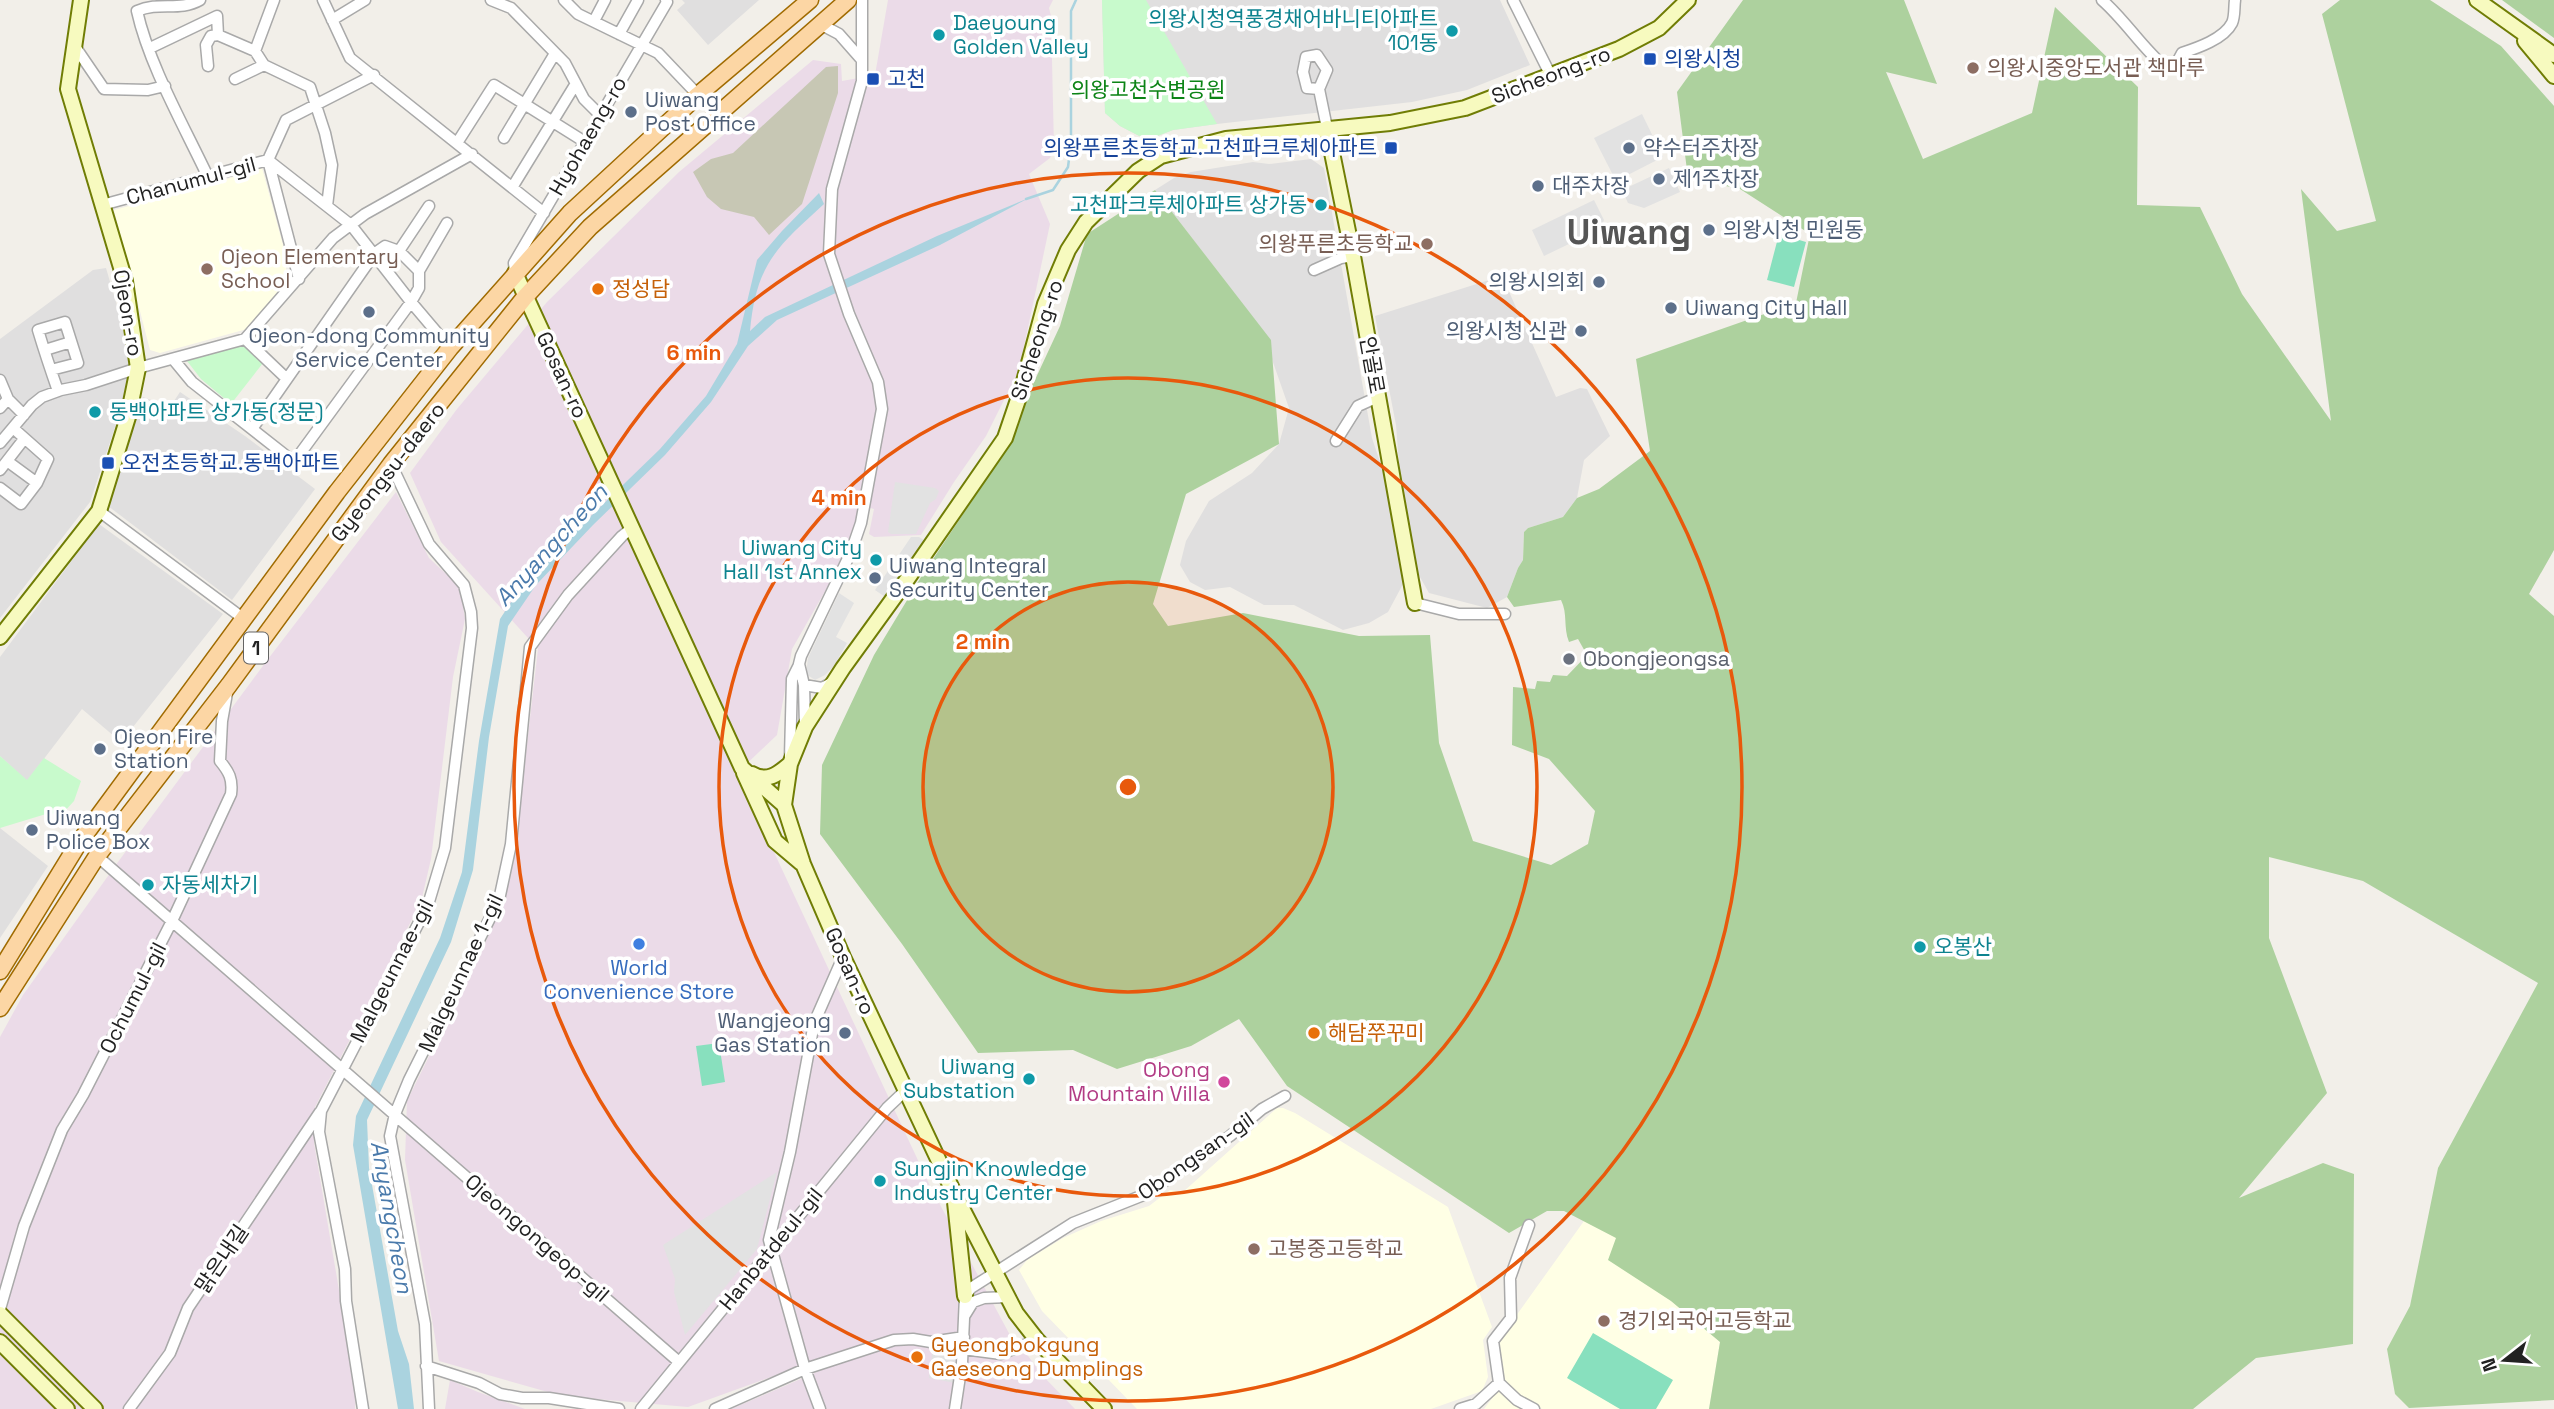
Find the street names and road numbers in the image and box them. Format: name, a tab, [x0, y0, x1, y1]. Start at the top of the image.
street label: Sicheong-ro	[1487, 39, 1614, 110]
street label: Hyohaeng-ro	[543, 71, 633, 200]
street label: Chanumul-gil	[123, 150, 259, 211]
street label: Ojeon-ro	[108, 267, 149, 358]
street label: Sicheong-ro	[1004, 276, 1069, 404]
street label: Gosan-ro	[531, 327, 594, 423]
street label: 안골로	[1354, 334, 1391, 396]
street label: Gyeongsu-daero	[325, 396, 451, 547]
road number: 1	[244, 632, 268, 664]
street label: Malgeunnae 1-gil	[412, 889, 509, 1056]
street label: Malgeunnae-gil	[344, 894, 439, 1047]
street label: Gosan-ro	[819, 923, 882, 1019]
street label: Ochumul-gil	[93, 938, 172, 1058]
street label: Obongsan-gil	[1132, 1105, 1259, 1206]
street label: Ojeongongeop-gil	[460, 1168, 615, 1308]
street label: Hanbatdeul-gil	[713, 1182, 828, 1316]
street label: 맑은내길	[189, 1219, 254, 1298]

